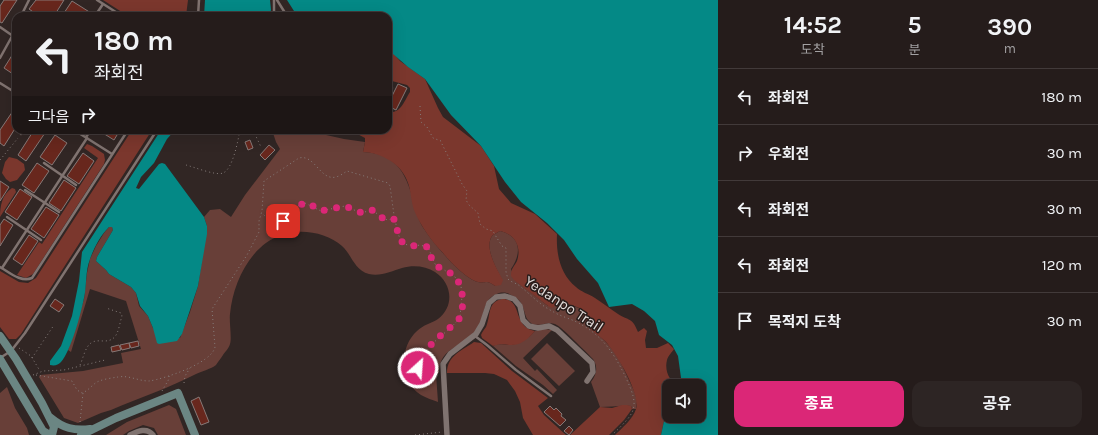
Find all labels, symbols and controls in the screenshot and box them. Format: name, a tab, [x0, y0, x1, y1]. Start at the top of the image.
text: 14:52	[784, 11, 842, 39]
text: 5	[908, 11, 921, 39]
text: 390	[987, 13, 1032, 41]
text: 180 m	[94, 24, 173, 57]
icon: left	[28, 28, 80, 80]
text: m	[1004, 41, 1016, 56]
text: 도착	[801, 42, 825, 57]
text: 분	[909, 42, 920, 57]
text: 좌회전	[94, 62, 144, 84]
icon: left	[734, 86, 756, 108]
text: 180 m	[1041, 88, 1082, 106]
text: 좌회전	[768, 89, 809, 107]
icon: right	[77, 104, 99, 126]
text: 그다음	[28, 108, 69, 126]
icon: right	[734, 142, 756, 164]
text: 30 m	[1047, 144, 1082, 162]
text: 우회전	[768, 145, 809, 163]
icon: left	[734, 198, 756, 220]
text: 30 m	[1047, 200, 1082, 218]
text: 좌회전	[768, 201, 809, 219]
pin	[266, 204, 300, 238]
icon: arrive	[272, 210, 294, 232]
icon: left	[734, 254, 756, 276]
text: 120 m	[1042, 256, 1082, 274]
text: 좌회전	[768, 257, 809, 275]
street label: Yedanpo Trail	[521, 272, 607, 336]
icon: arrive	[734, 310, 756, 332]
text: 30 m	[1047, 312, 1082, 330]
text: 목적지 도착	[768, 313, 841, 331]
position arrow	[397, 347, 439, 389]
map controls	[662, 379, 706, 423]
button: sound	[662, 379, 706, 423]
button: 종료	[734, 381, 904, 427]
button: 공유	[912, 381, 1082, 427]

